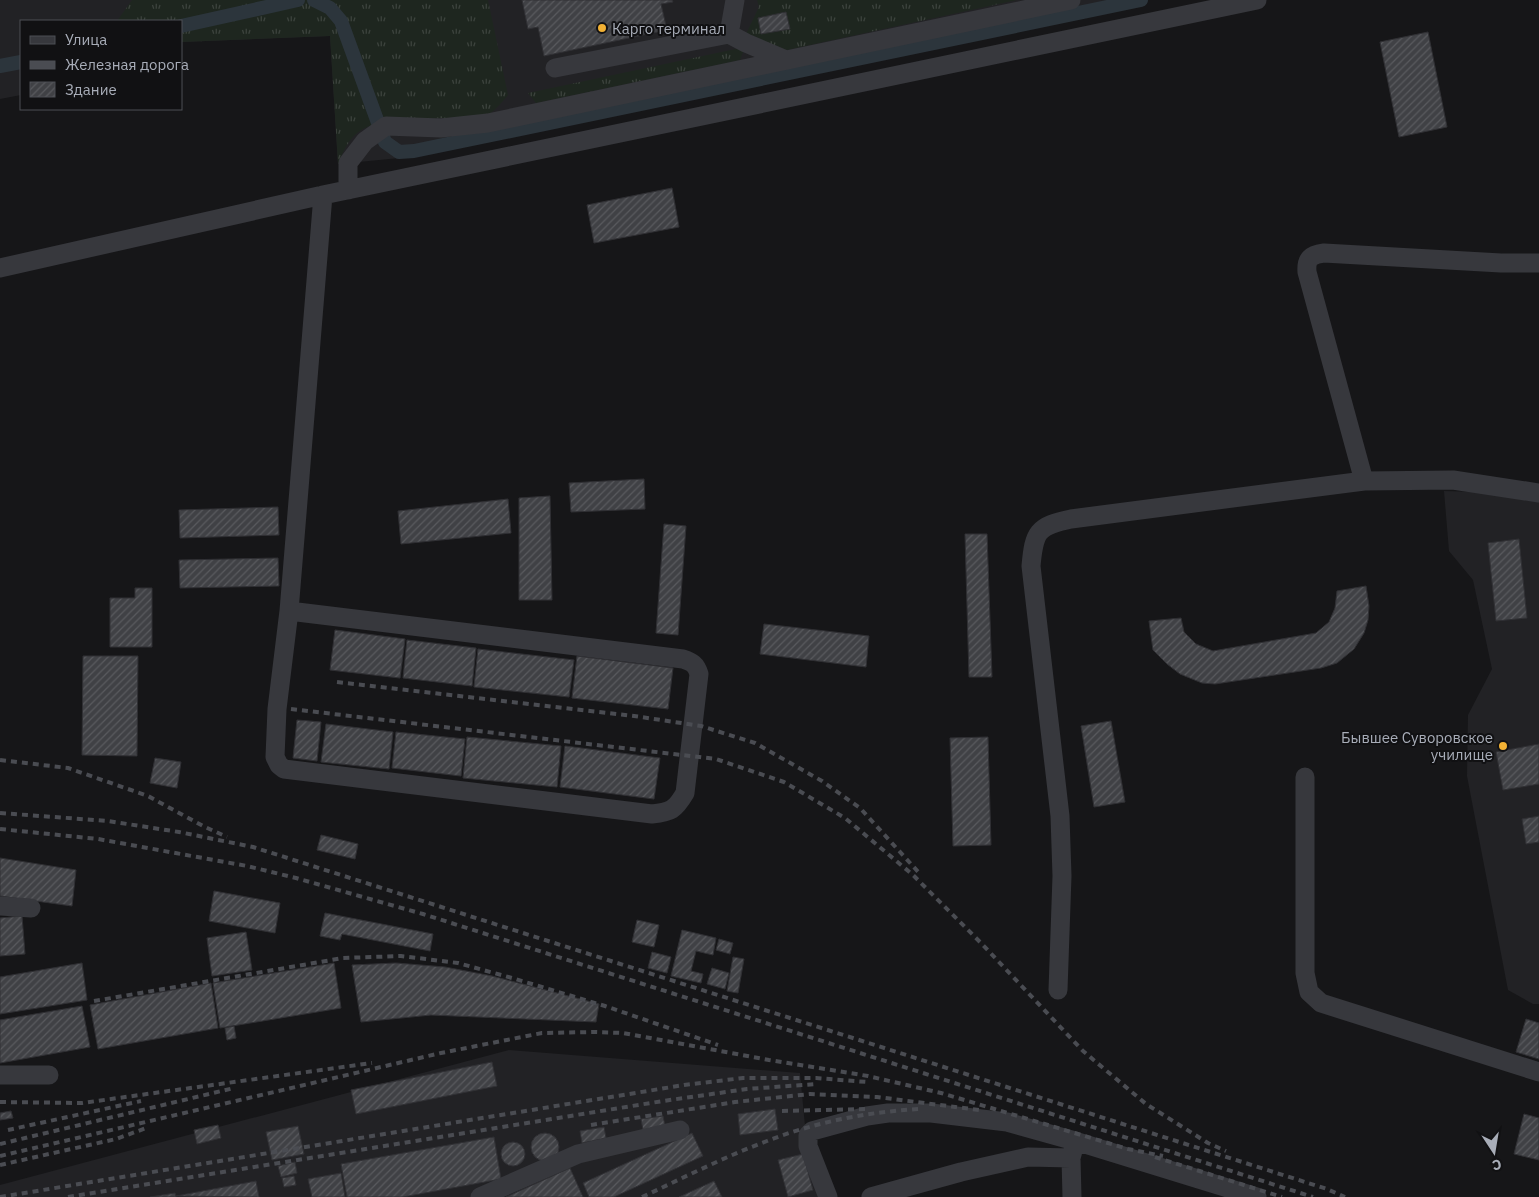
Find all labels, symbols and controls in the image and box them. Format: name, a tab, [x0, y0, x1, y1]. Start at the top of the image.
place label: Карго терминал	[612, 19, 725, 38]
legend	[20, 20, 182, 110]
marker: Карго терминал	[596, 22, 608, 34]
text: Улица	[65, 30, 107, 49]
text: Железная дорога	[65, 55, 189, 74]
text: Здание	[65, 80, 117, 99]
place label: Бывшее Суворовское училище	[1341, 728, 1493, 764]
marker: Бывшее Суворовское училище	[1497, 740, 1509, 752]
north arrow	[1469, 1127, 1519, 1177]
text: С	[1490, 1155, 1503, 1174]

